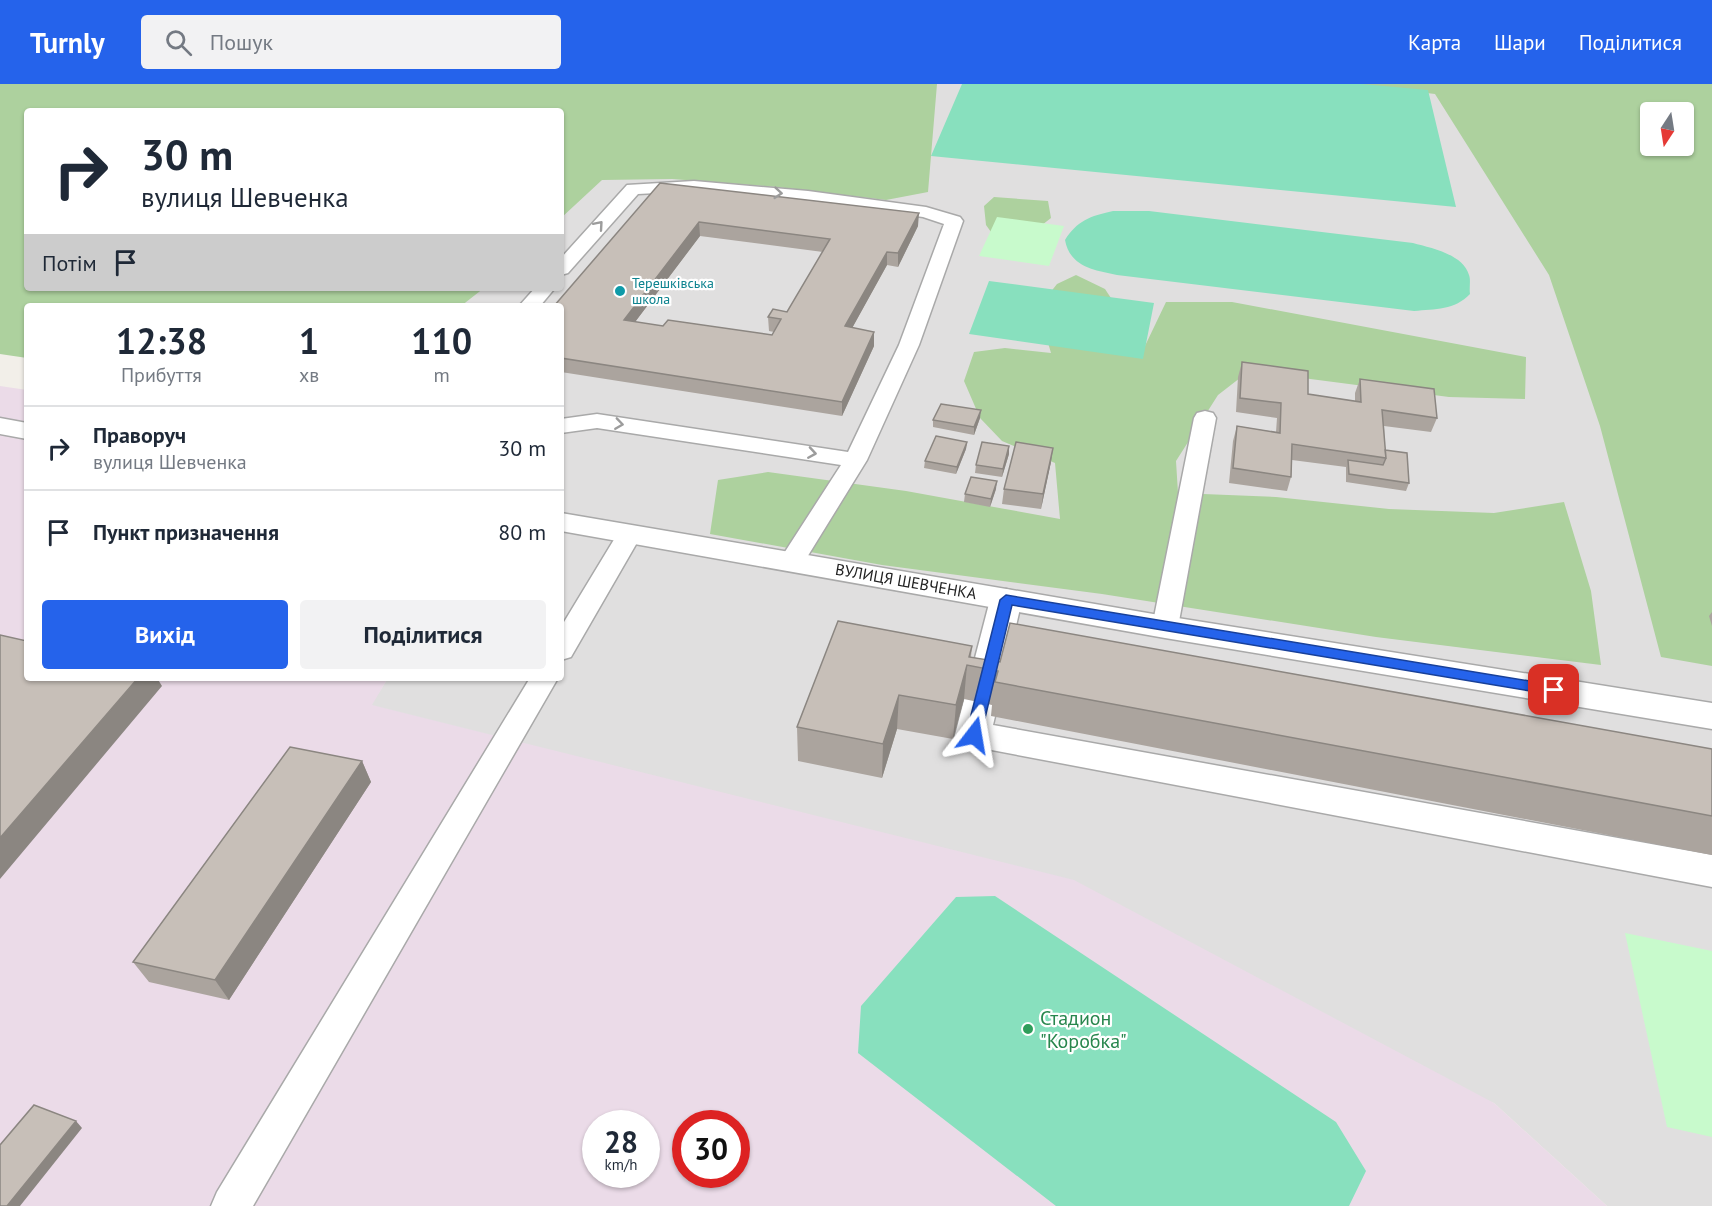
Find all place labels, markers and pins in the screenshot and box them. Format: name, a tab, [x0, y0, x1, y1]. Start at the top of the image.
place label: Терешківська школа	[632, 274, 714, 308]
marker: Терешківська школа	[613, 284, 627, 298]
pin	[1528, 664, 1579, 715]
place label: Стадион "Коробка"	[1040, 1005, 1127, 1054]
marker: Стадион "Коробка"	[1021, 1022, 1035, 1036]

